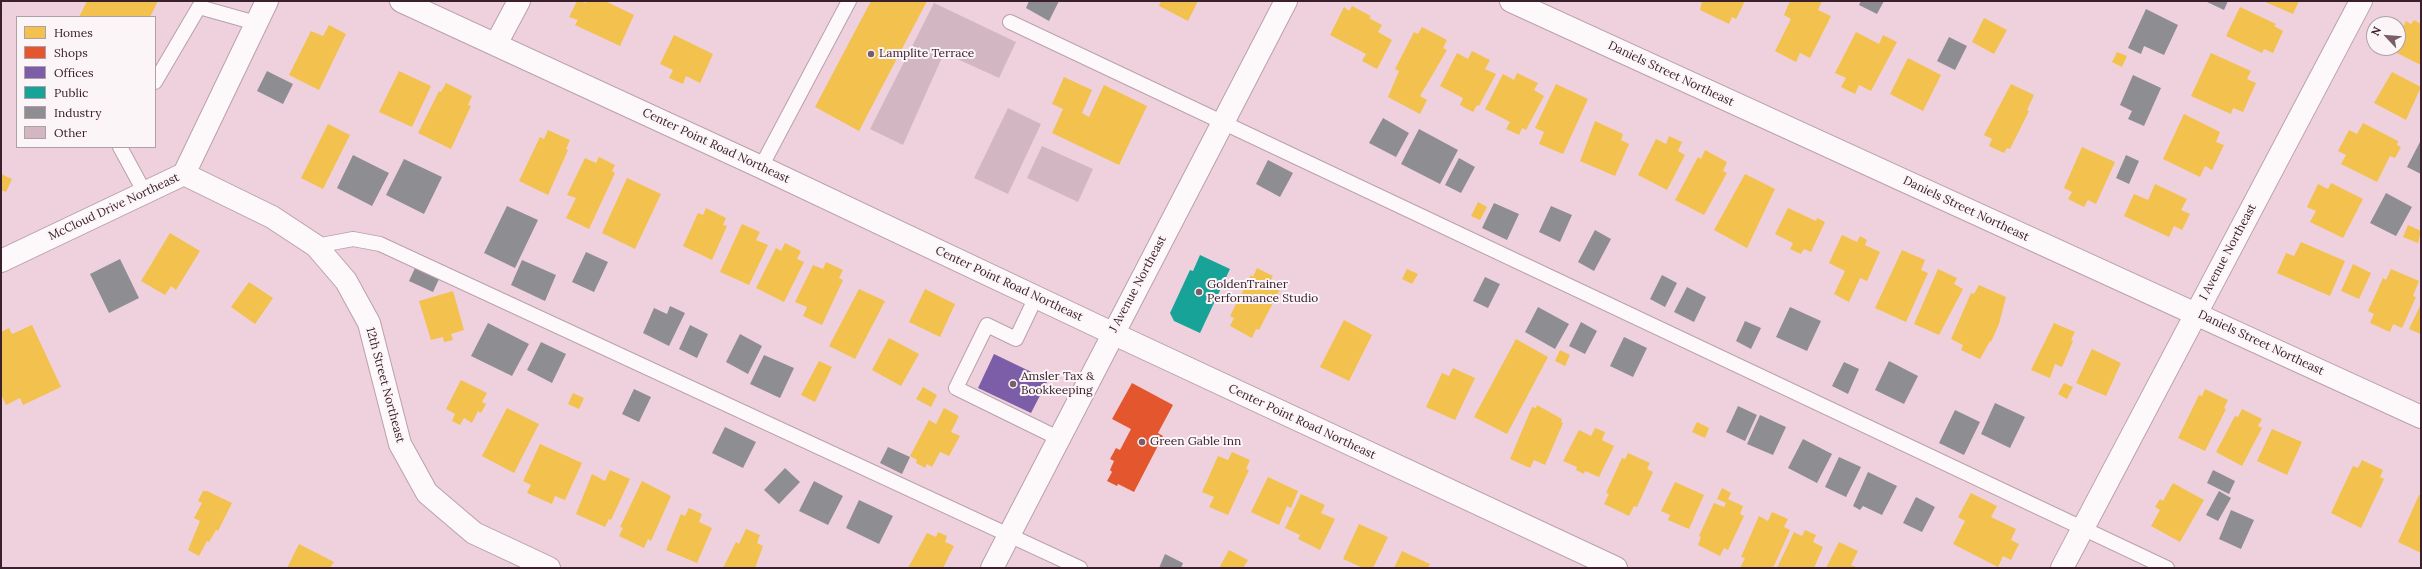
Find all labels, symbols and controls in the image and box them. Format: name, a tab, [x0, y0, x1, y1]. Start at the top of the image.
legend	[16, 16, 156, 148]
north arrow	[2366, 16, 2406, 56]
text: N	[2368, 24, 2384, 38]
text: Homes	[54, 25, 93, 40]
street label: Daniels Street Northeast	[1606, 38, 1736, 110]
text: Shops	[54, 45, 88, 60]
place label: Lamplite Terrace	[879, 47, 974, 61]
marker: Lamplite Terrace	[866, 49, 876, 59]
text: Offices	[54, 65, 94, 80]
text: Public	[54, 85, 88, 100]
text: Industry	[54, 105, 101, 120]
street label: Center Point Road Northeast	[640, 105, 792, 187]
text: Other	[54, 125, 87, 140]
street label: McCloud Drive Northeast	[46, 170, 182, 244]
street label: Daniels Street Northeast	[1901, 173, 2031, 245]
street label: I Avenue Northeast	[2197, 201, 2259, 303]
street label: J Avenue Northeast	[1106, 233, 1170, 335]
street label: Center Point Road Northeast	[933, 243, 1085, 325]
place label: GoldenTrainer Performance Studio	[1207, 278, 1318, 306]
marker: GoldenTrainer Performance Studio	[1194, 287, 1204, 297]
street label: Daniels Street Northeast	[2196, 307, 2326, 379]
street label: 12th Street Northeast	[363, 326, 407, 444]
place label: Amsler Tax & Bookkeeping	[1021, 370, 1094, 398]
marker: Amsler Tax & Bookkeeping	[1008, 379, 1018, 389]
street label: Center Point Road Northeast	[1226, 381, 1378, 463]
place label: Green Gable Inn	[1150, 435, 1241, 449]
marker: Green Gable Inn	[1137, 437, 1147, 447]

